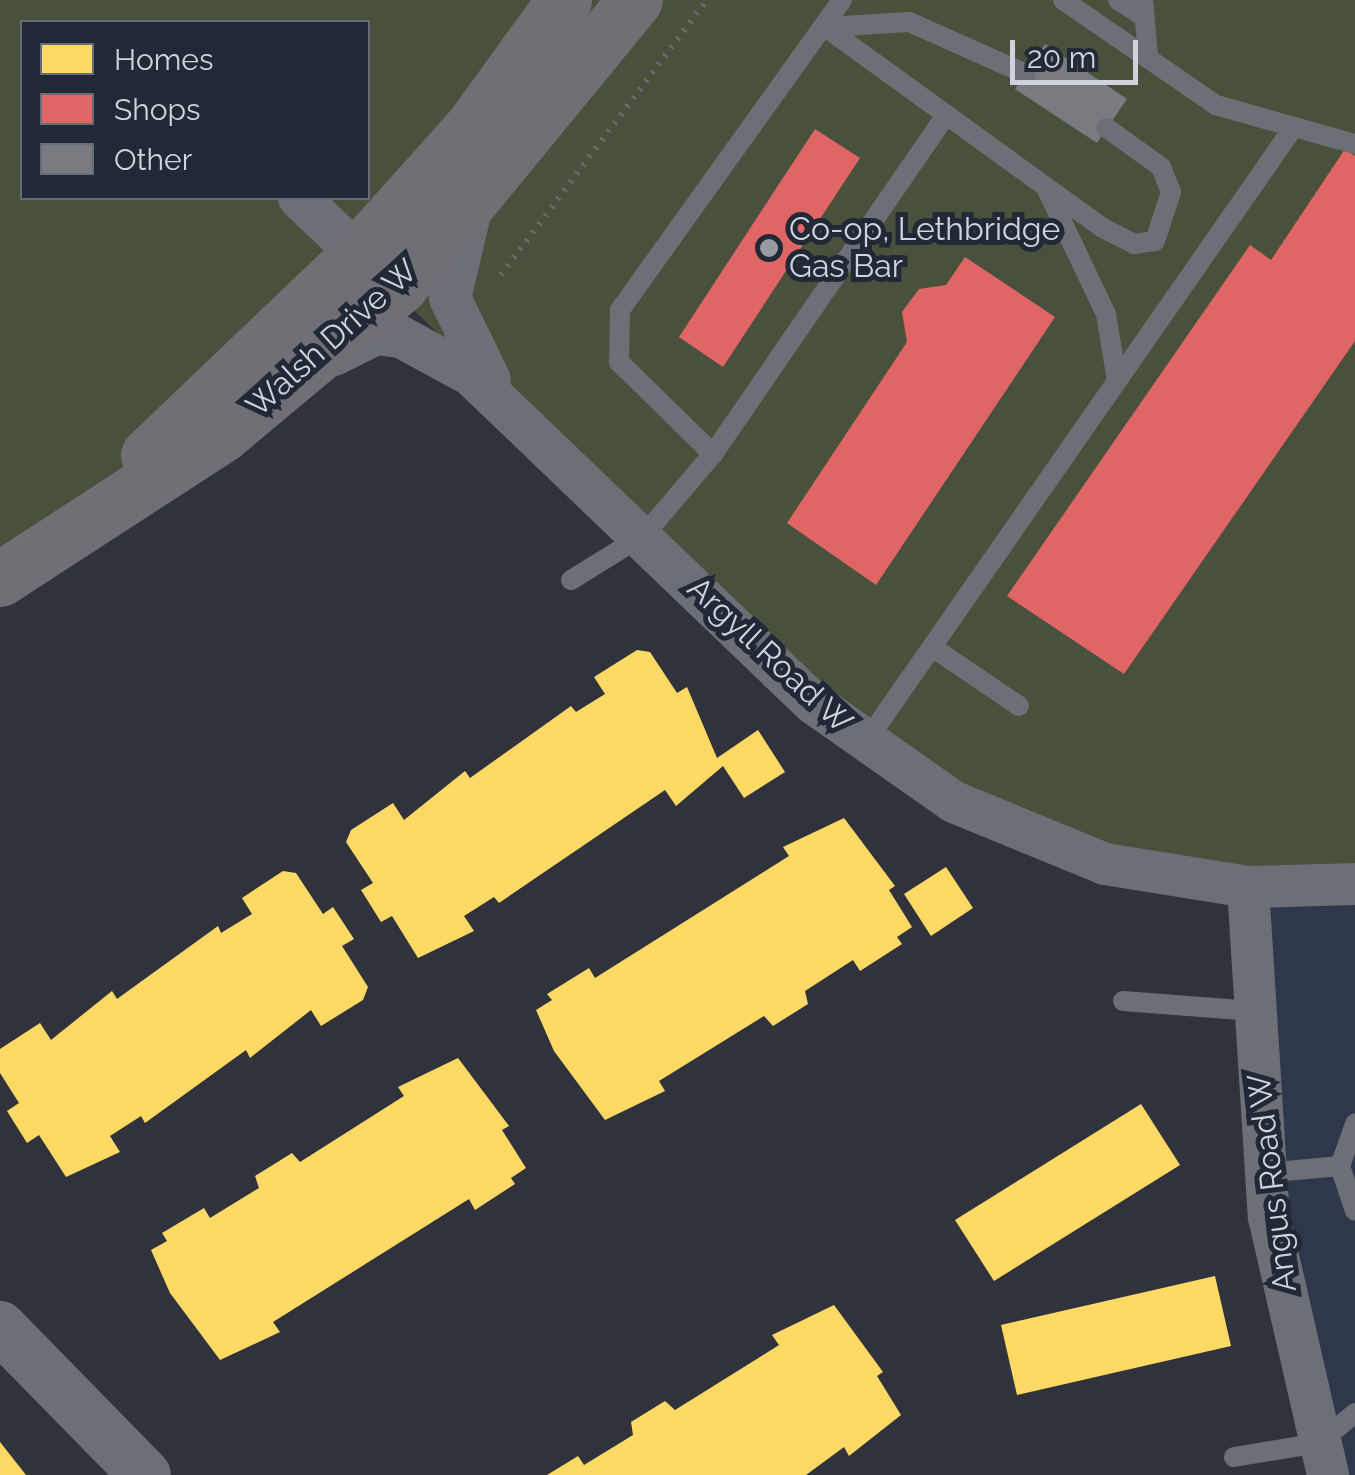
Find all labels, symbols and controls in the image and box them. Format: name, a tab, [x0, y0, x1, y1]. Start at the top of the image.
legend	[20, 20, 370, 200]
scale bar	[1015, 20, 1142, 82]
text: 20 m	[1027, 40, 1096, 75]
text: Homes	[114, 42, 213, 77]
text: Shops	[114, 92, 201, 127]
text: Other	[114, 142, 192, 177]
place label: Co-op, Lethbridge Gas Bar	[789, 211, 1060, 286]
marker: Co-op, Lethbridge Gas Bar	[758, 237, 780, 259]
street label: Walsh Drive W	[238, 251, 426, 425]
street label: Argyll Road W	[679, 568, 861, 742]
street label: Angus Road W	[1239, 1071, 1305, 1295]

